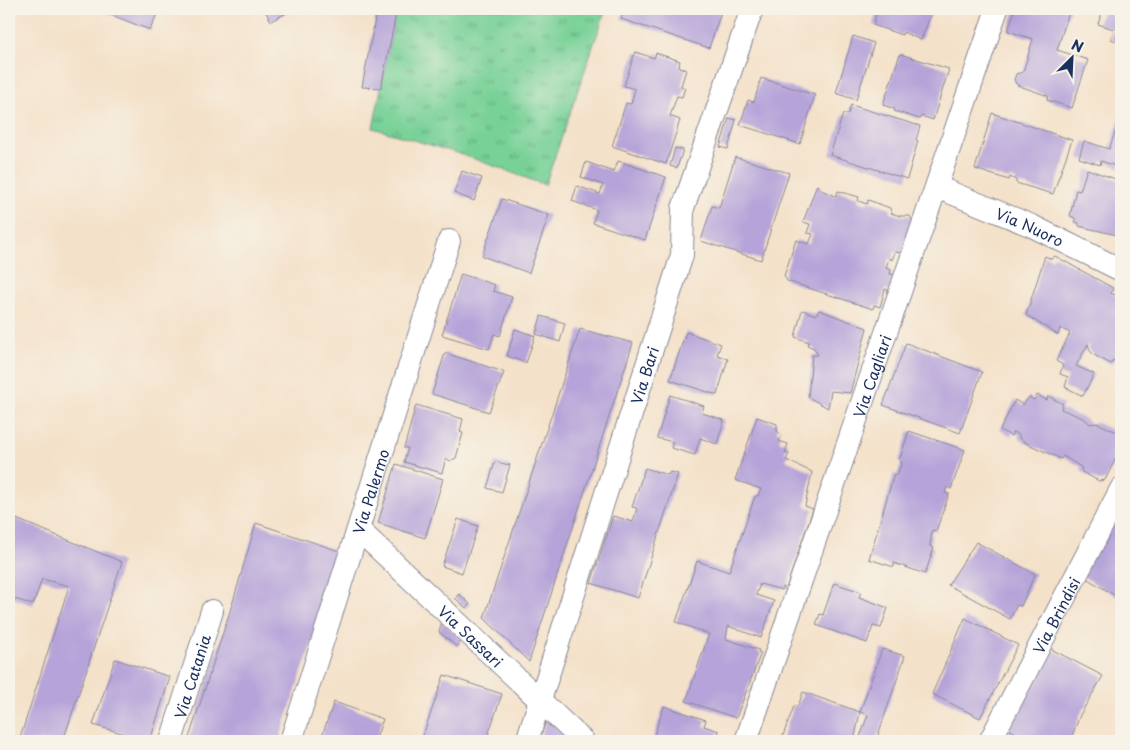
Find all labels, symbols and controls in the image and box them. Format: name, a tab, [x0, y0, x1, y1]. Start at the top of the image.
north arrow	[1048, 32, 1098, 82]
text: N	[1068, 34, 1087, 58]
street label: Via Nuoro	[993, 201, 1068, 252]
street label: Via Cagliari	[846, 331, 896, 420]
street label: Via Bari	[624, 343, 664, 407]
street label: Via Palermo	[346, 446, 394, 537]
street label: Via Brindisi	[1026, 573, 1085, 657]
street label: Via Sassari	[433, 599, 509, 672]
street label: Via Catania	[167, 631, 216, 721]

